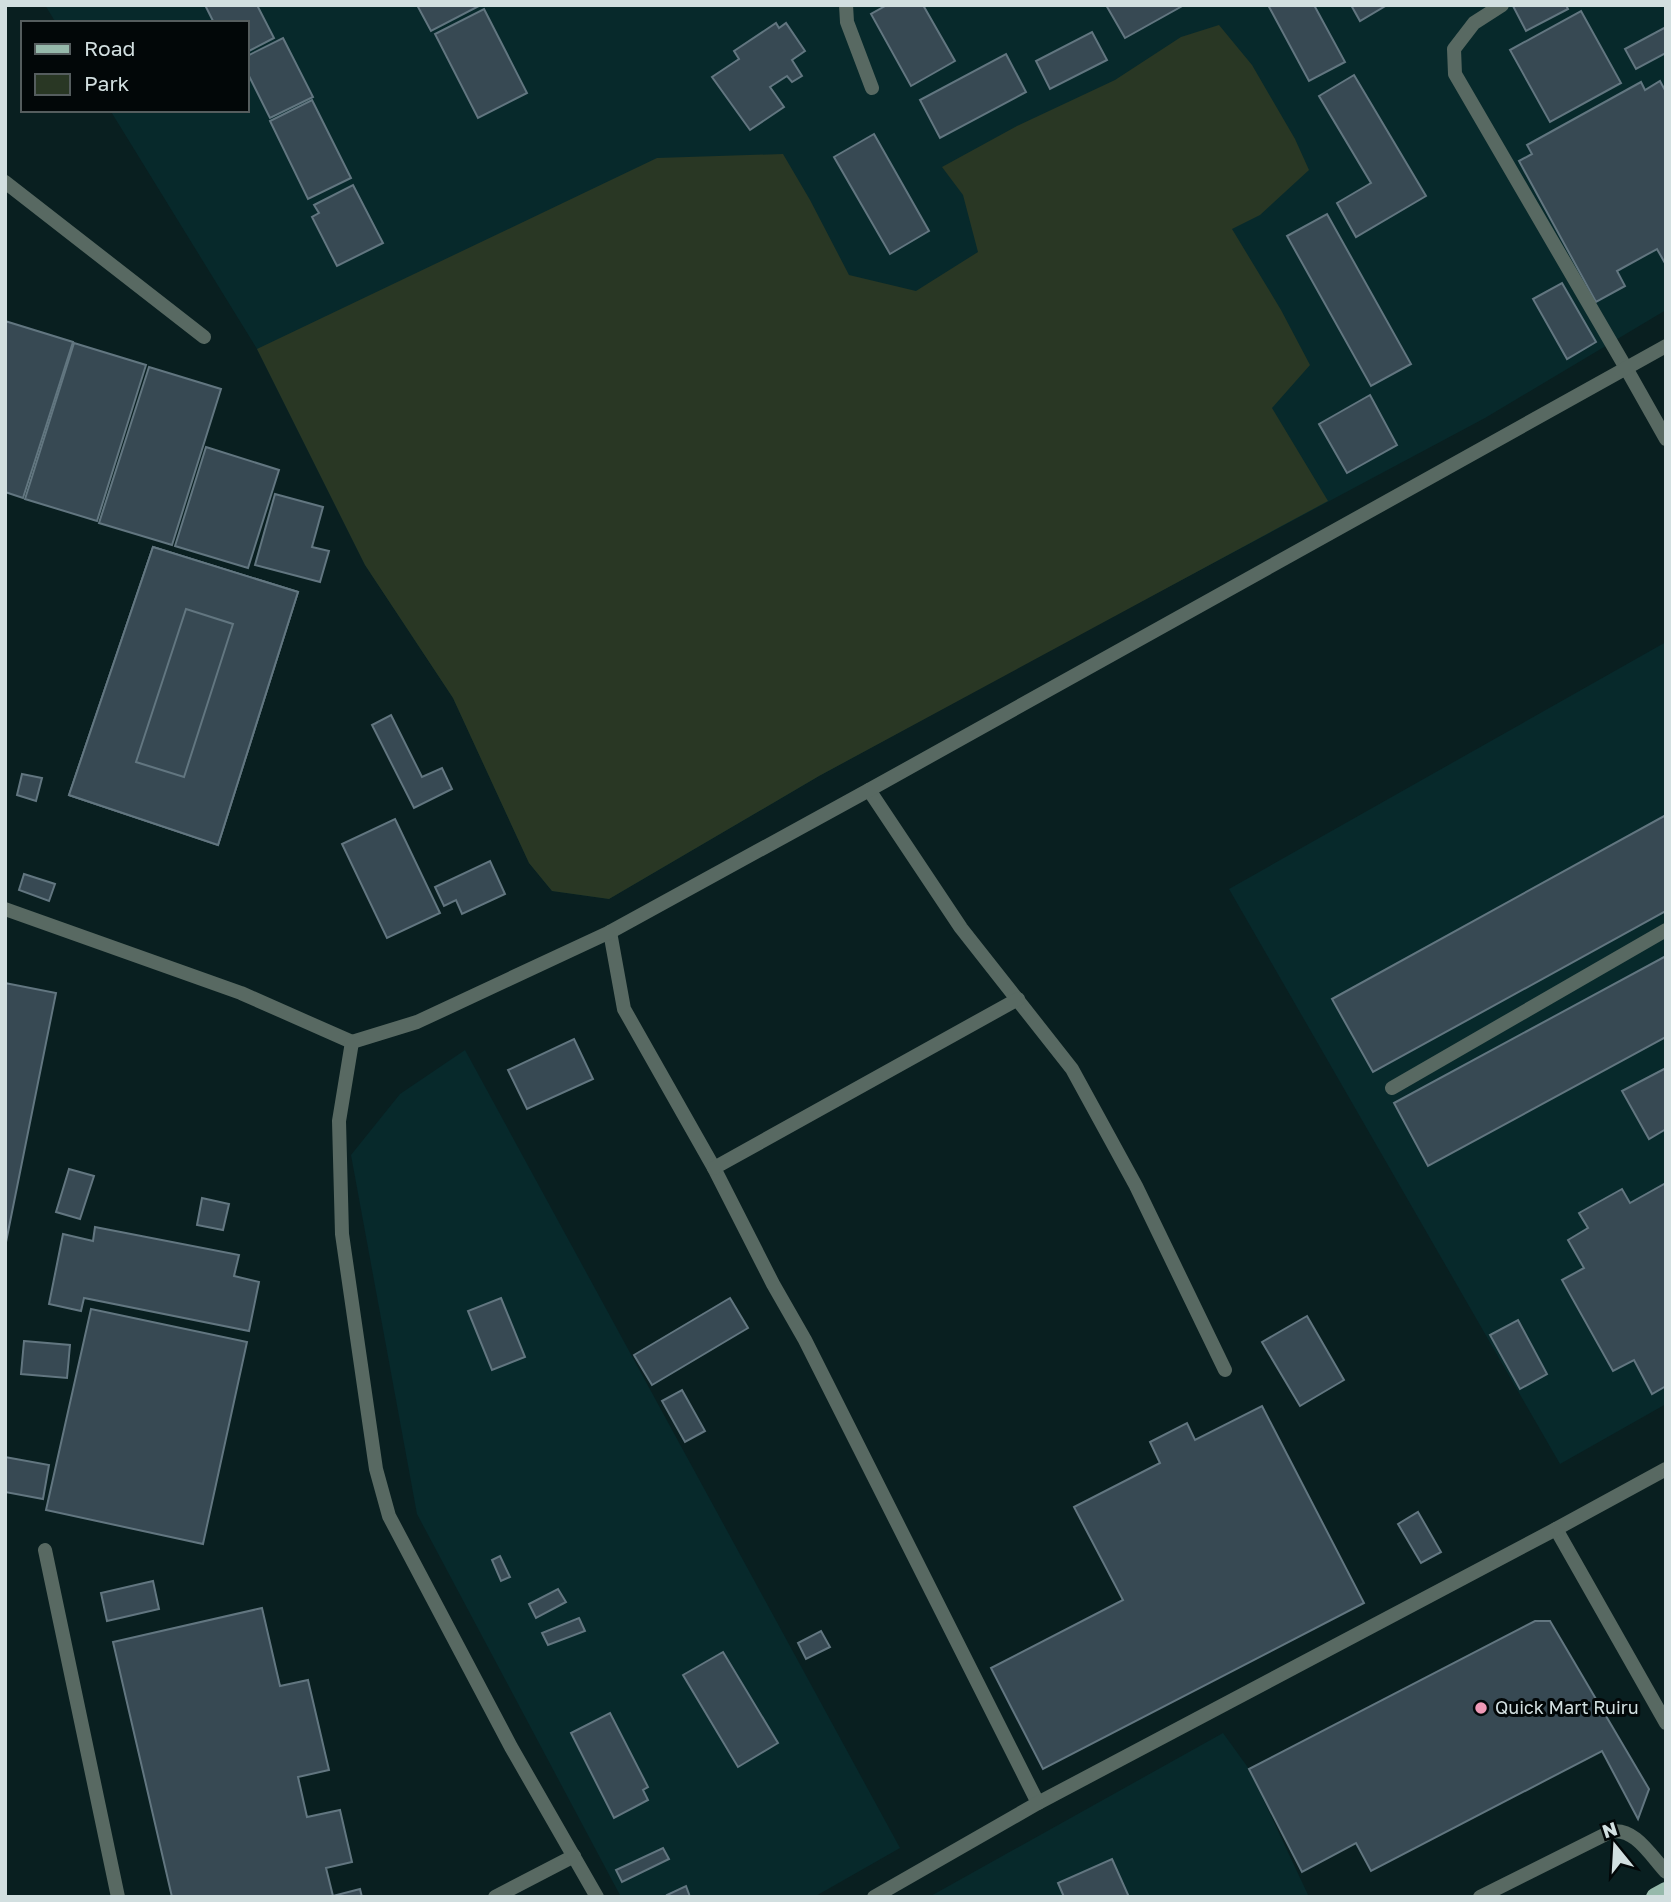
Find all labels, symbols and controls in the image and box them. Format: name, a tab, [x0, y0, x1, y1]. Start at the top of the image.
legend	[21, 21, 248, 112]
text: Road	[84, 35, 135, 61]
text: Park	[84, 70, 130, 96]
place label: Quick Mart Ruiru	[1495, 1696, 1639, 1718]
marker: Quick Mart Ruiru	[1473, 1700, 1489, 1716]
north arrow	[1580, 1811, 1650, 1881]
text: N	[1599, 1816, 1620, 1843]

